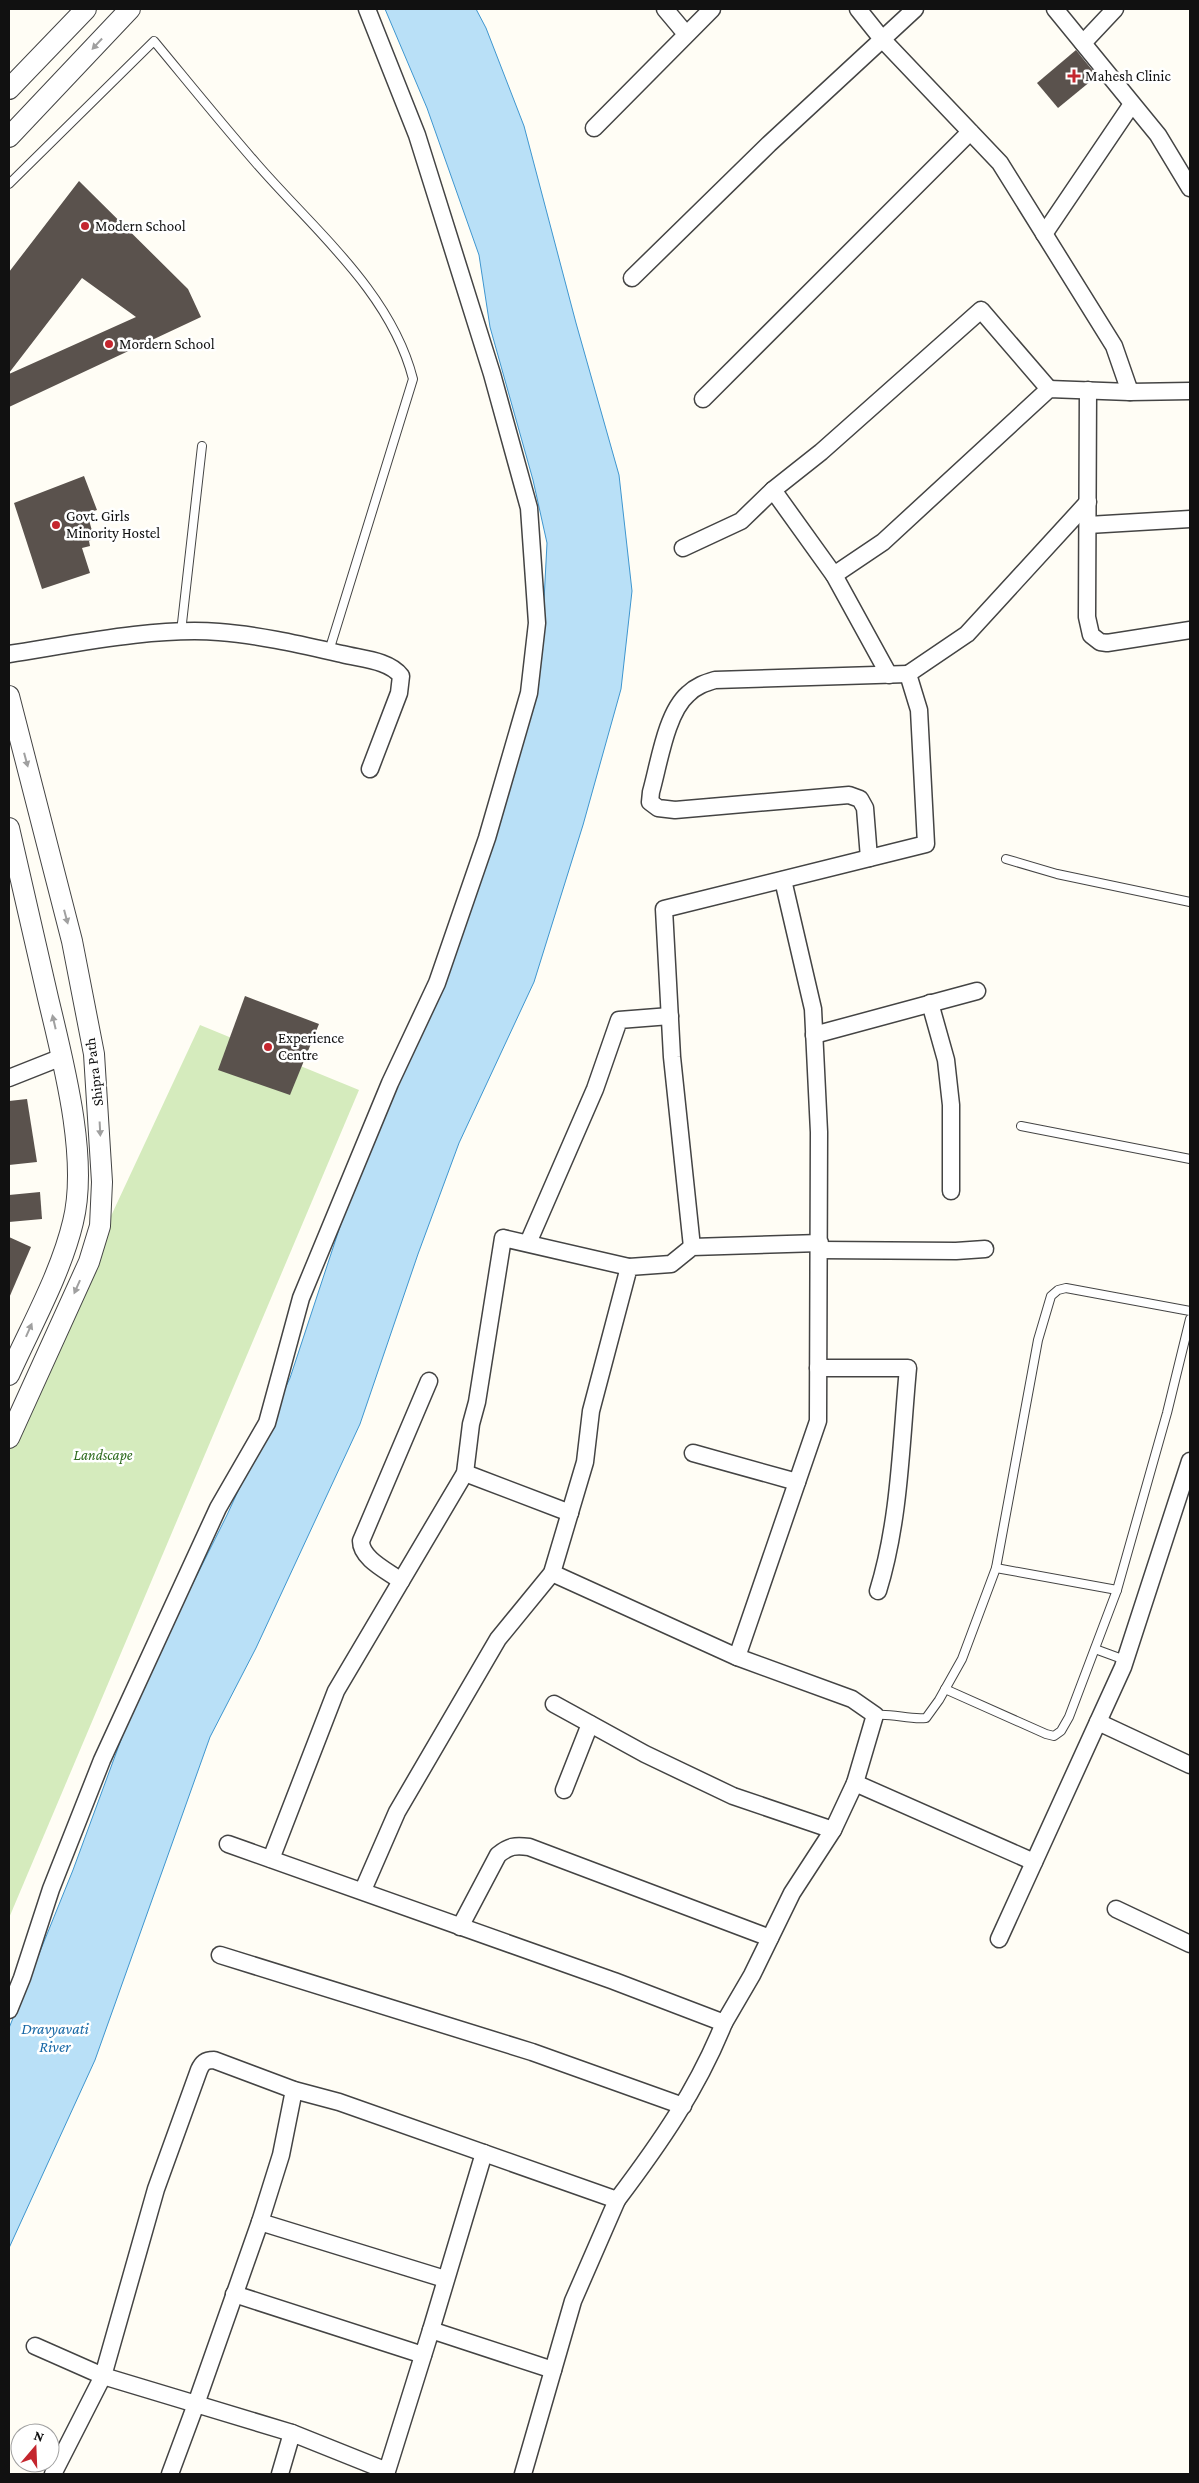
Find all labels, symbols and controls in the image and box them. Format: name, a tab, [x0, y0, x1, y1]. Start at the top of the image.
one-way arrow	[91, 38, 103, 50]
place label: Mahesh Clinic	[1085, 68, 1171, 84]
marker: Mahesh Clinic	[1067, 69, 1081, 83]
place label: Modern School	[95, 218, 186, 234]
marker: Modern School	[79, 220, 91, 232]
place label: Mordern School	[119, 336, 215, 352]
marker: Mordern School	[103, 338, 115, 350]
place label: Govt. Girls Minority Hostel	[66, 508, 160, 542]
marker: Govt. Girls Minority Hostel	[50, 519, 62, 531]
one-way arrow	[22, 752, 30, 767]
one-way arrow	[62, 910, 70, 925]
one-way arrow	[50, 1014, 58, 1029]
place label: Experience Centre	[278, 1030, 344, 1063]
street label: Shipra Path	[82, 1037, 107, 1107]
marker: Experience Centre	[262, 1041, 274, 1053]
one-way arrow	[96, 1122, 104, 1138]
one-way arrow	[73, 1280, 81, 1294]
one-way arrow	[25, 1323, 33, 1337]
park label: Landscape	[74, 1447, 133, 1464]
water label: Dravyavati River	[21, 2020, 89, 2055]
north arrow	[10, 2423, 60, 2473]
text: N	[32, 2427, 47, 2445]

